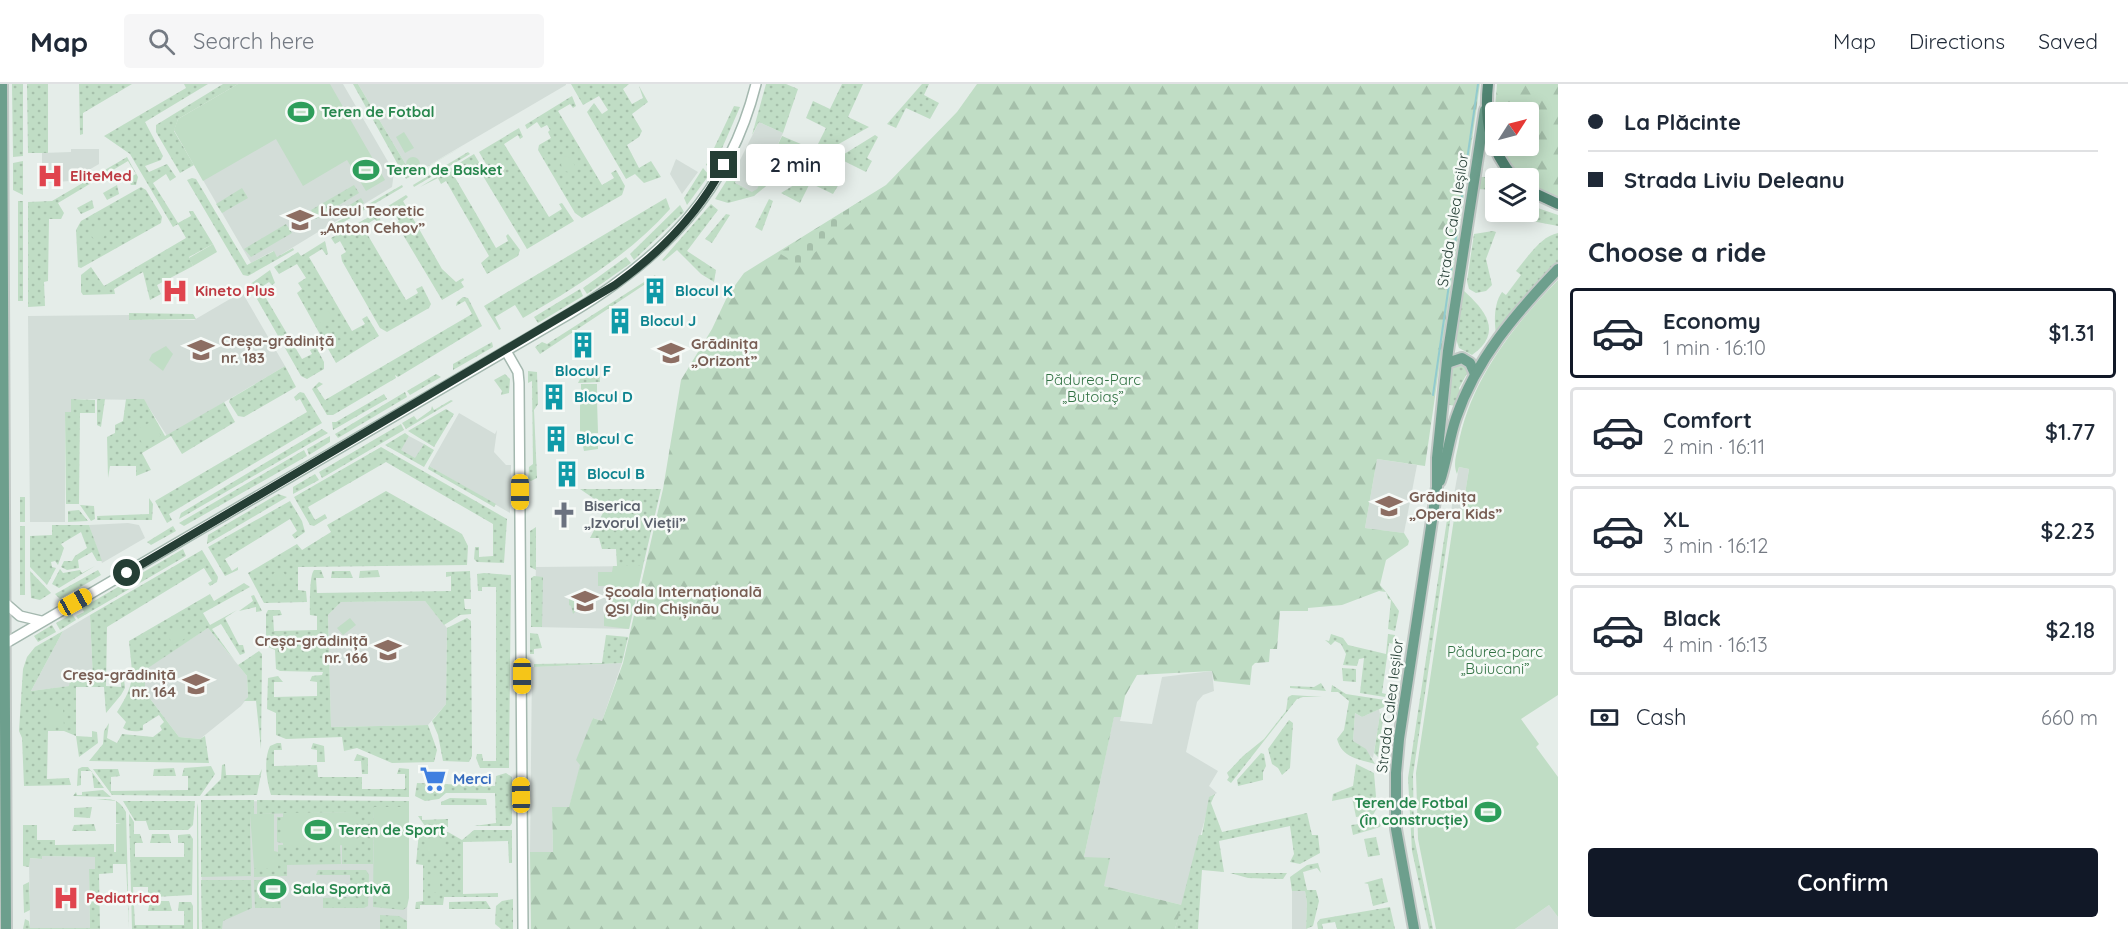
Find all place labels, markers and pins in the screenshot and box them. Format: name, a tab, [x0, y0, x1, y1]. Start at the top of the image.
sports icon: Teren de Fotbal	[286, 97, 316, 127]
place label: Teren de Fotbal	[321, 102, 435, 121]
sports icon: Teren de Basket	[351, 155, 381, 185]
place label: Teren de Basket	[386, 160, 503, 179]
hospital icon: EliteMed	[35, 161, 65, 191]
place label: EliteMed	[70, 166, 132, 185]
place label: Liceul Teoretic „Anton Cehov”	[320, 201, 425, 237]
school or university icon: Liceul Teoretic „Anton Cehov”	[285, 205, 315, 235]
hospital icon: Kineto Plus	[160, 276, 190, 306]
building icon: Blocul K	[640, 276, 670, 306]
place label: Kineto Plus	[195, 281, 275, 300]
place label: Blocul K	[675, 281, 733, 300]
building icon: Blocul J	[605, 306, 635, 336]
place label: Blocul J	[640, 311, 696, 330]
building icon: Blocul F	[568, 330, 598, 360]
place label: Creșa-grădiniță nr. 183	[221, 331, 334, 367]
place label: Grădinița „Orizont”	[691, 334, 758, 370]
school or university icon: Creșa-grădiniță nr. 183	[186, 335, 216, 365]
school or university icon: Grădinița „Orizont”	[656, 338, 686, 368]
place label: Blocul F	[555, 361, 611, 380]
building icon: Blocul D	[539, 382, 569, 412]
place label: Blocul D	[574, 387, 633, 406]
building icon: Blocul C	[541, 424, 571, 454]
place label: Blocul C	[576, 429, 634, 448]
building icon: Blocul B	[552, 459, 582, 489]
place label: Blocul B	[587, 464, 645, 483]
place label: Grădinița „Opera Kids”	[1409, 487, 1502, 523]
school or university icon: Grădinița „Opera Kids”	[1374, 491, 1404, 521]
place label: Biserica „Izvorul Vieții”	[584, 496, 686, 533]
church icon: Biserica „Izvorul Vieții”	[549, 500, 579, 530]
place label: Școala Internațională QSI din Chișinău	[605, 582, 762, 619]
school or university icon: Școala Internațională QSI din Chișinău	[570, 586, 600, 616]
place label: Creșa-grădiniță nr. 166	[255, 631, 368, 667]
school or university icon: Creșa-grădiniță nr. 166	[373, 635, 403, 665]
place label: Creșa-grădiniță nr. 164	[63, 665, 176, 701]
school or university icon: Creșa-grădiniță nr. 164	[181, 669, 211, 699]
supermarket icon: Merci	[418, 764, 448, 794]
place label: Merci	[453, 769, 492, 788]
place label: Teren de Fotbal (în construcție)	[1354, 793, 1468, 830]
sports icon: Teren de Fotbal (în construcție)	[1473, 797, 1503, 827]
sports icon: Teren de Sport	[303, 815, 333, 845]
place label: Teren de Sport	[338, 820, 445, 839]
sports icon: Sala Sportivă	[258, 874, 288, 904]
place label: Sala Sportivă	[293, 879, 391, 898]
hospital icon: Pediatrica	[51, 883, 81, 913]
place label: Pediatrica	[86, 888, 160, 907]

